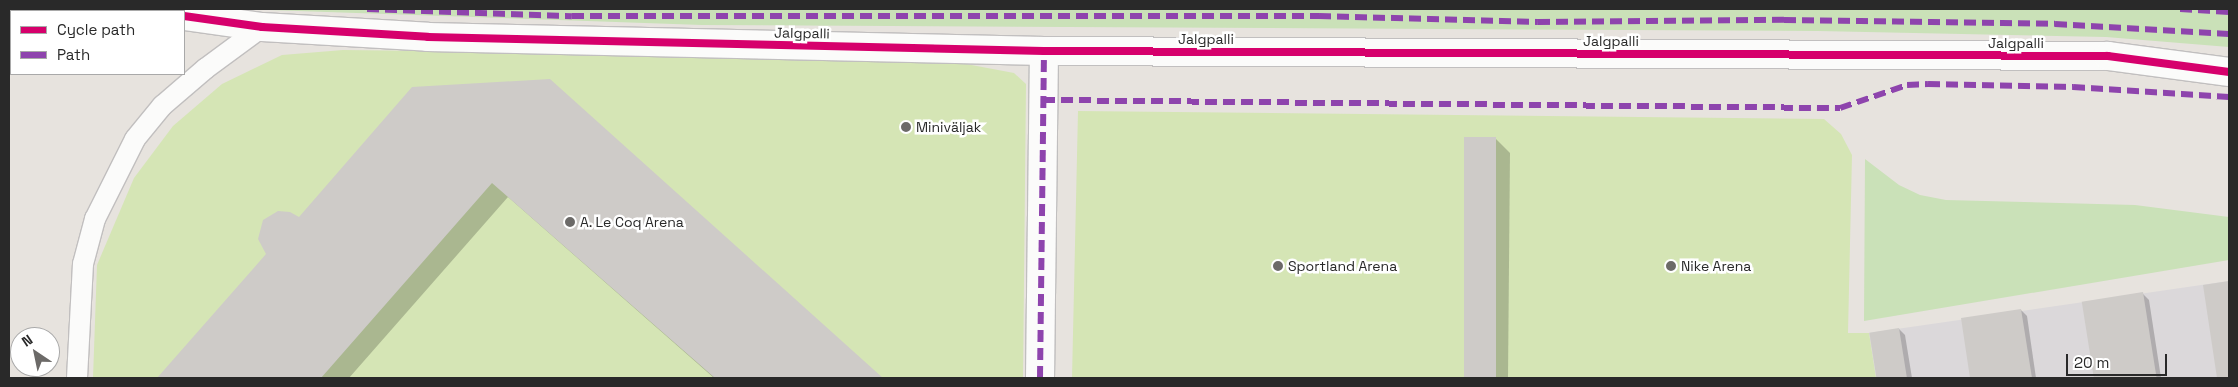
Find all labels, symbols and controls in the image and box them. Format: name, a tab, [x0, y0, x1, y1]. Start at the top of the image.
legend	[10, 10, 185, 75]
text: Cycle path	[57, 20, 135, 39]
street label: Jalgpalli	[774, 24, 830, 42]
street label: Jalgpalli	[1178, 31, 1234, 47]
street label: Jalgpalli	[1583, 33, 1639, 49]
street label: Jalgpalli	[1988, 35, 2044, 51]
text: Path	[57, 45, 90, 64]
place label: Miniväljak	[916, 119, 981, 135]
marker: Miniväljak	[900, 121, 912, 133]
place label: A. Le Coq Arena	[580, 214, 684, 230]
marker: A. Le Coq Arena	[564, 216, 576, 228]
place label: Sportland Arena	[1288, 258, 1397, 274]
place label: Nike Arena	[1681, 258, 1752, 274]
marker: Sportland Arena	[1272, 260, 1284, 272]
marker: Nike Arena	[1665, 260, 1677, 272]
north arrow	[10, 327, 60, 377]
text: N	[18, 330, 36, 350]
scale bar	[2068, 344, 2169, 376]
text: 20 m	[2074, 353, 2109, 372]

